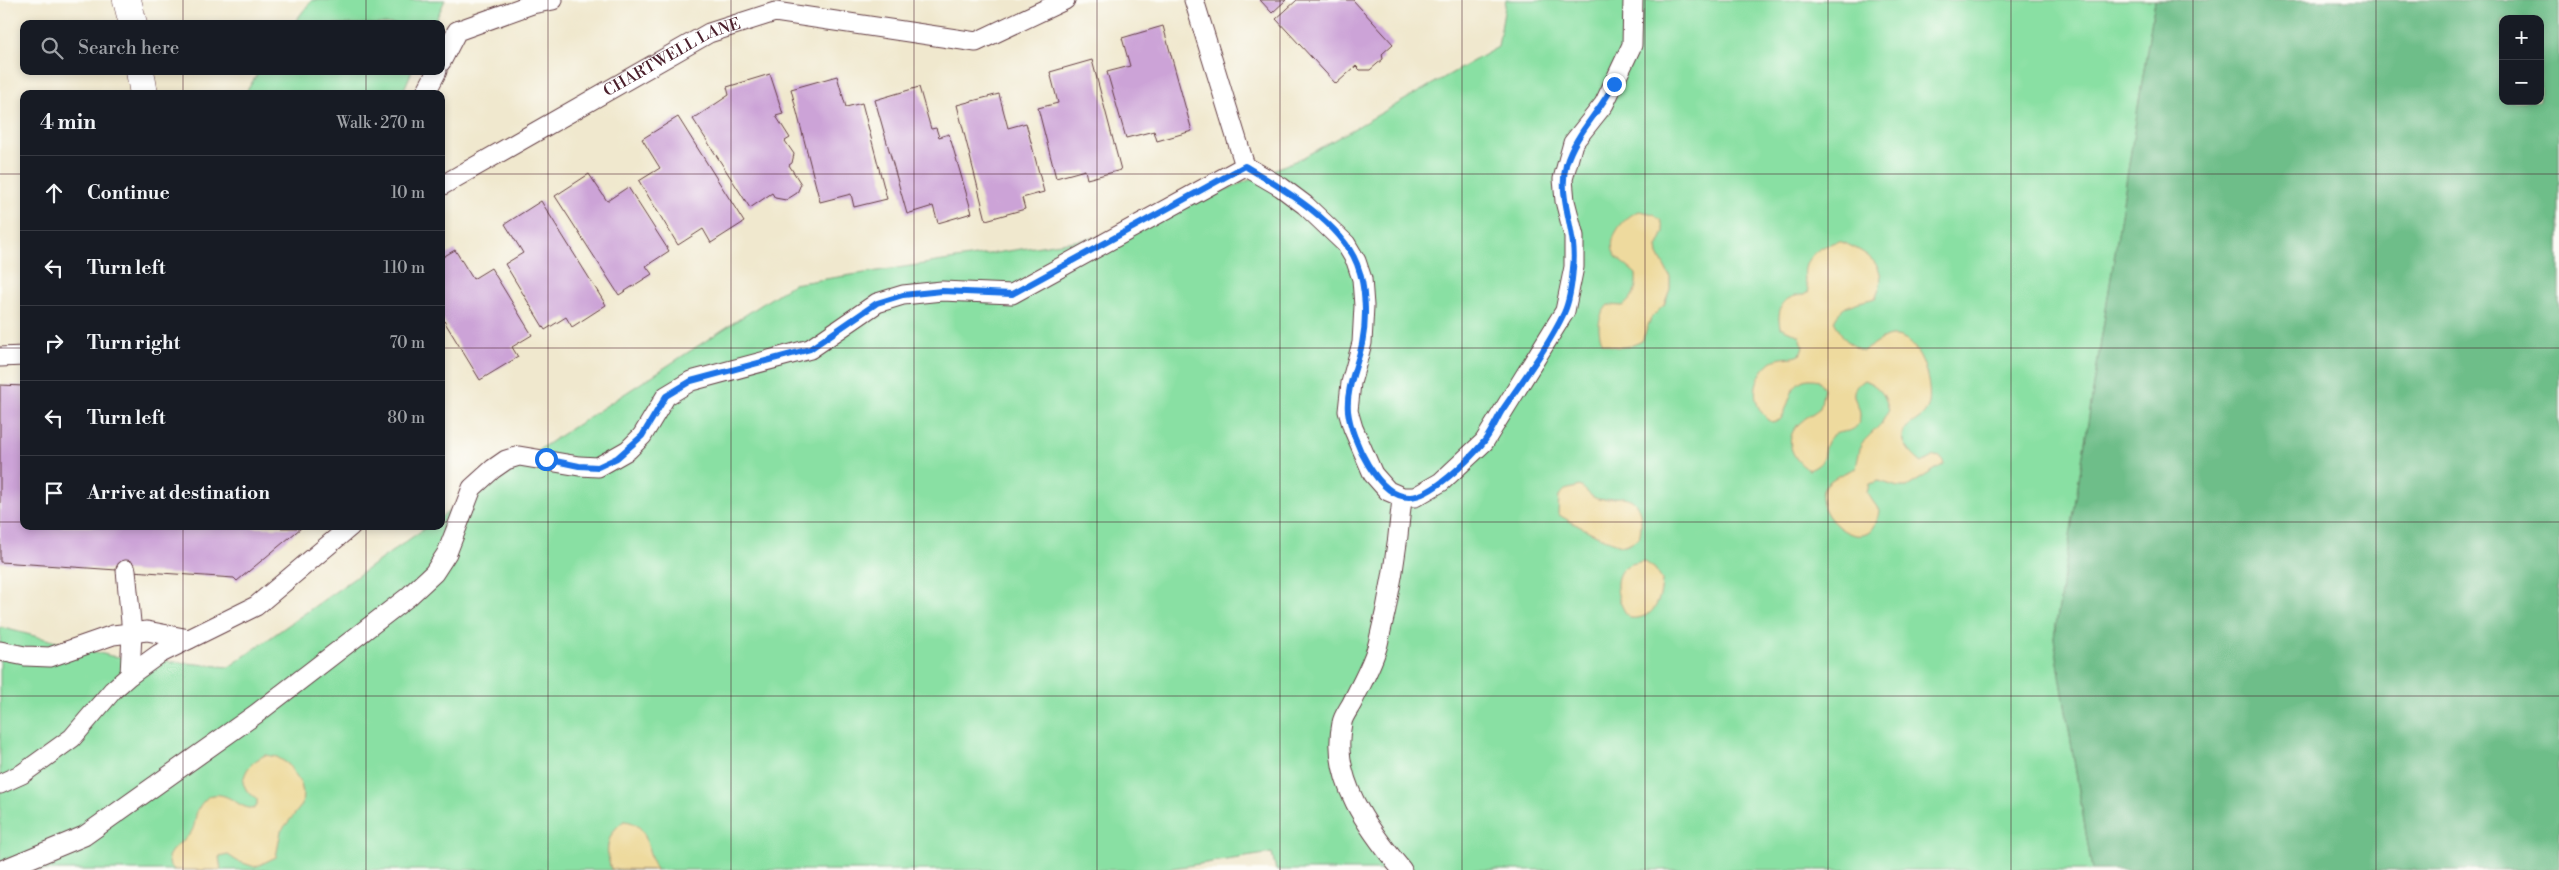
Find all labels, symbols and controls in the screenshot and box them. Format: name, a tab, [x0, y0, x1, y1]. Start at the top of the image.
street label: CHARTWELL LANE	[600, 14, 743, 101]
map controls	[2499, 15, 2544, 105]
button: +	[2499, 15, 2544, 60]
search box	[20, 20, 445, 75]
icon: search	[38, 34, 66, 62]
text: Search here	[78, 36, 179, 60]
button: −	[2499, 60, 2544, 105]
route end	[1603, 73, 1626, 96]
text: 4 min	[40, 110, 96, 136]
text: Walk · 270 m	[336, 113, 425, 133]
icon: ahead	[40, 179, 68, 207]
text: Continue	[87, 181, 170, 205]
text: 10 m	[391, 183, 425, 203]
icon: left	[40, 254, 68, 282]
text: Turn left	[87, 256, 166, 280]
text: 110 m	[383, 258, 425, 278]
icon: right	[40, 329, 68, 357]
text: Turn right	[87, 331, 180, 355]
text: 70 m	[389, 333, 425, 353]
icon: left	[40, 404, 68, 432]
text: Turn left	[87, 406, 166, 430]
text: 80 m	[387, 408, 425, 428]
route start	[535, 448, 558, 471]
icon: arrive	[40, 479, 68, 507]
text: Arrive at destination	[87, 481, 270, 505]

